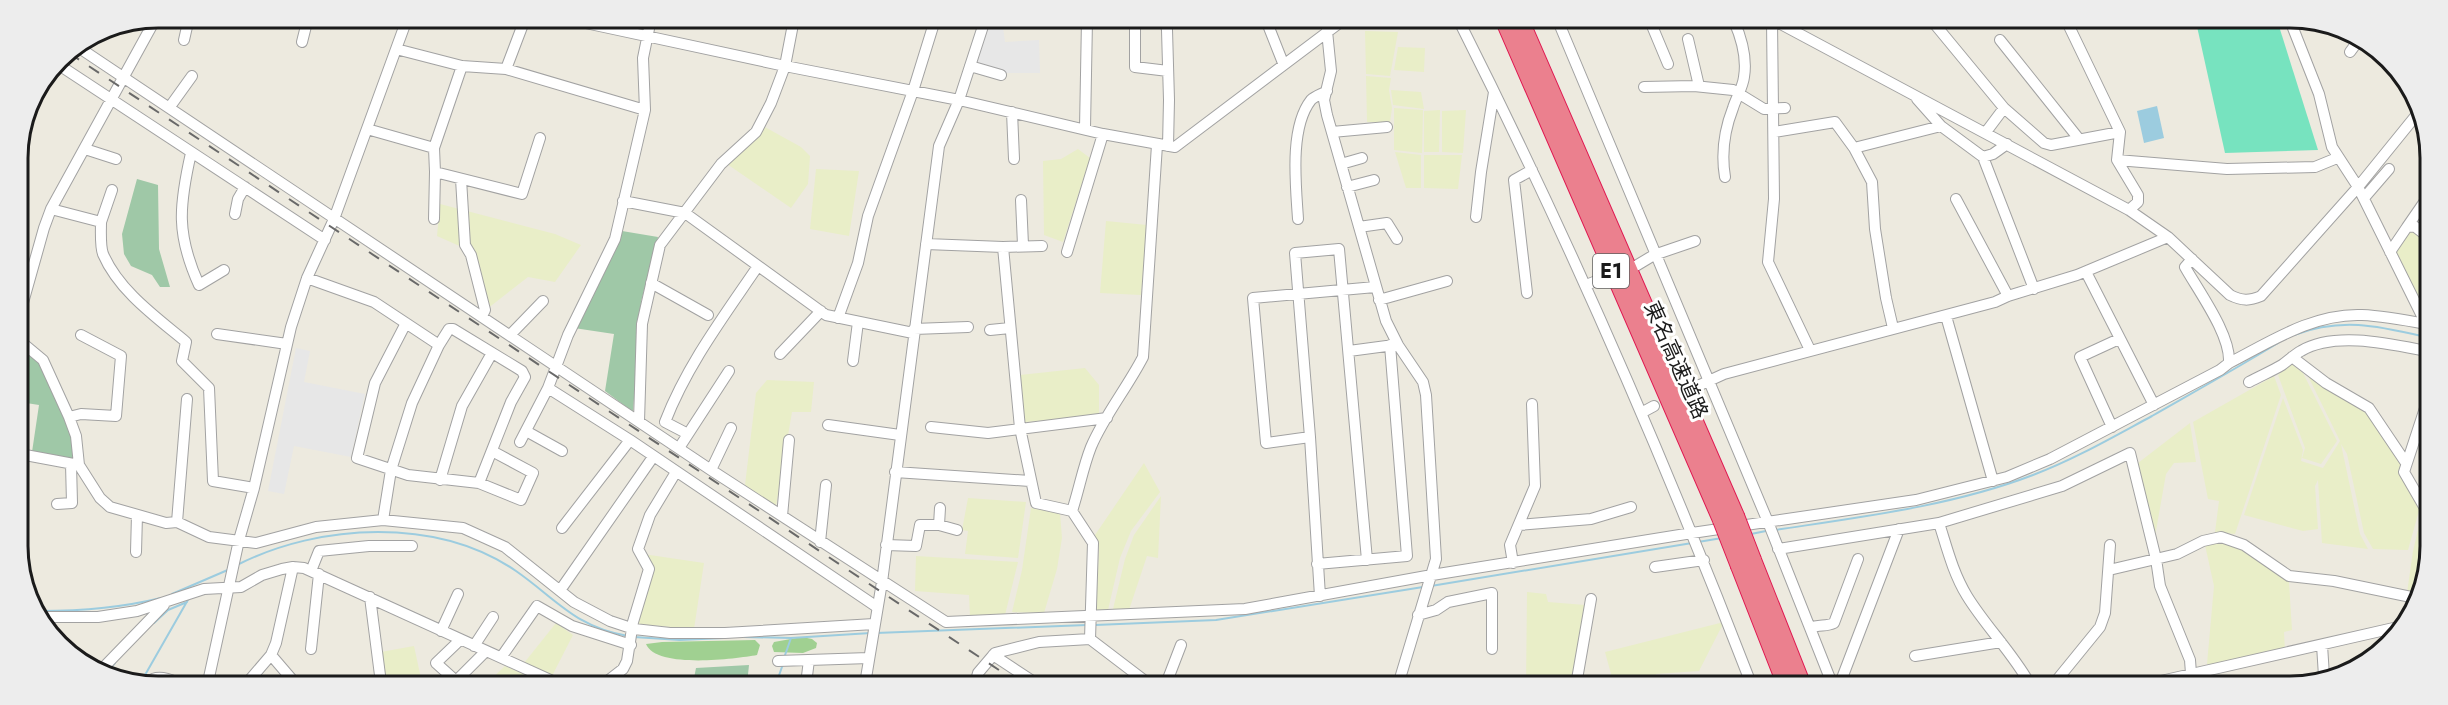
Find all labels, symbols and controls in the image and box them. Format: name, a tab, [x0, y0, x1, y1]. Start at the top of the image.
road number: E1	[1593, 254, 1629, 288]
street label: 東名高速道路	[1637, 296, 1715, 424]

